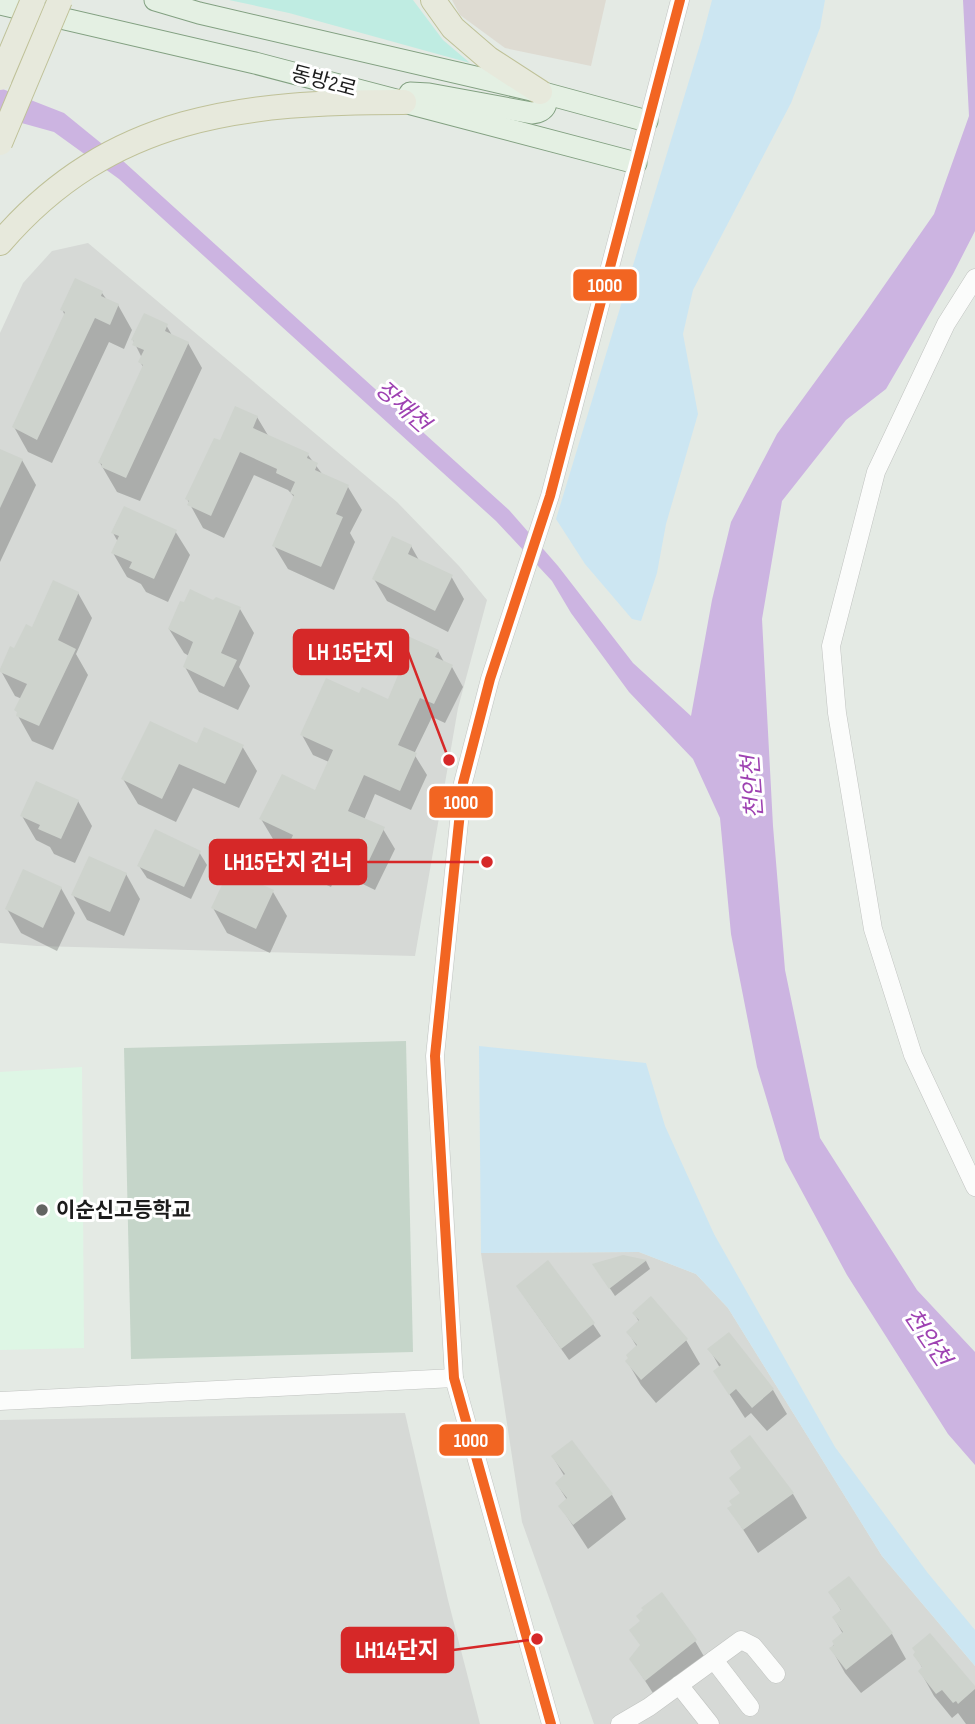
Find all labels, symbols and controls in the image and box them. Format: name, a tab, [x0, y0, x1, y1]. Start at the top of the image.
street label: 동방2로	[288, 61, 359, 102]
line badge: 1000	[572, 268, 638, 302]
text: 1000	[588, 275, 622, 298]
water label: 장재천	[369, 375, 437, 440]
callout: LH 15단지	[294, 630, 408, 674]
text: LH 15단지	[308, 639, 394, 667]
water label: 천안천	[737, 751, 769, 820]
line badge: 1000	[428, 785, 494, 819]
text: 1000	[444, 792, 478, 815]
callout: LH15단지 건너	[210, 840, 366, 884]
text: LH15단지 건너	[224, 849, 352, 877]
place label: 이순신고등학교	[56, 1198, 191, 1223]
marker: 이순신고등학교	[34, 1202, 50, 1218]
water label: 천안천	[898, 1303, 958, 1374]
line badge: 1000	[438, 1423, 505, 1457]
text: 1000	[454, 1430, 488, 1453]
callout: LH14단지	[342, 1628, 453, 1672]
text: LH14단지	[355, 1637, 439, 1665]

